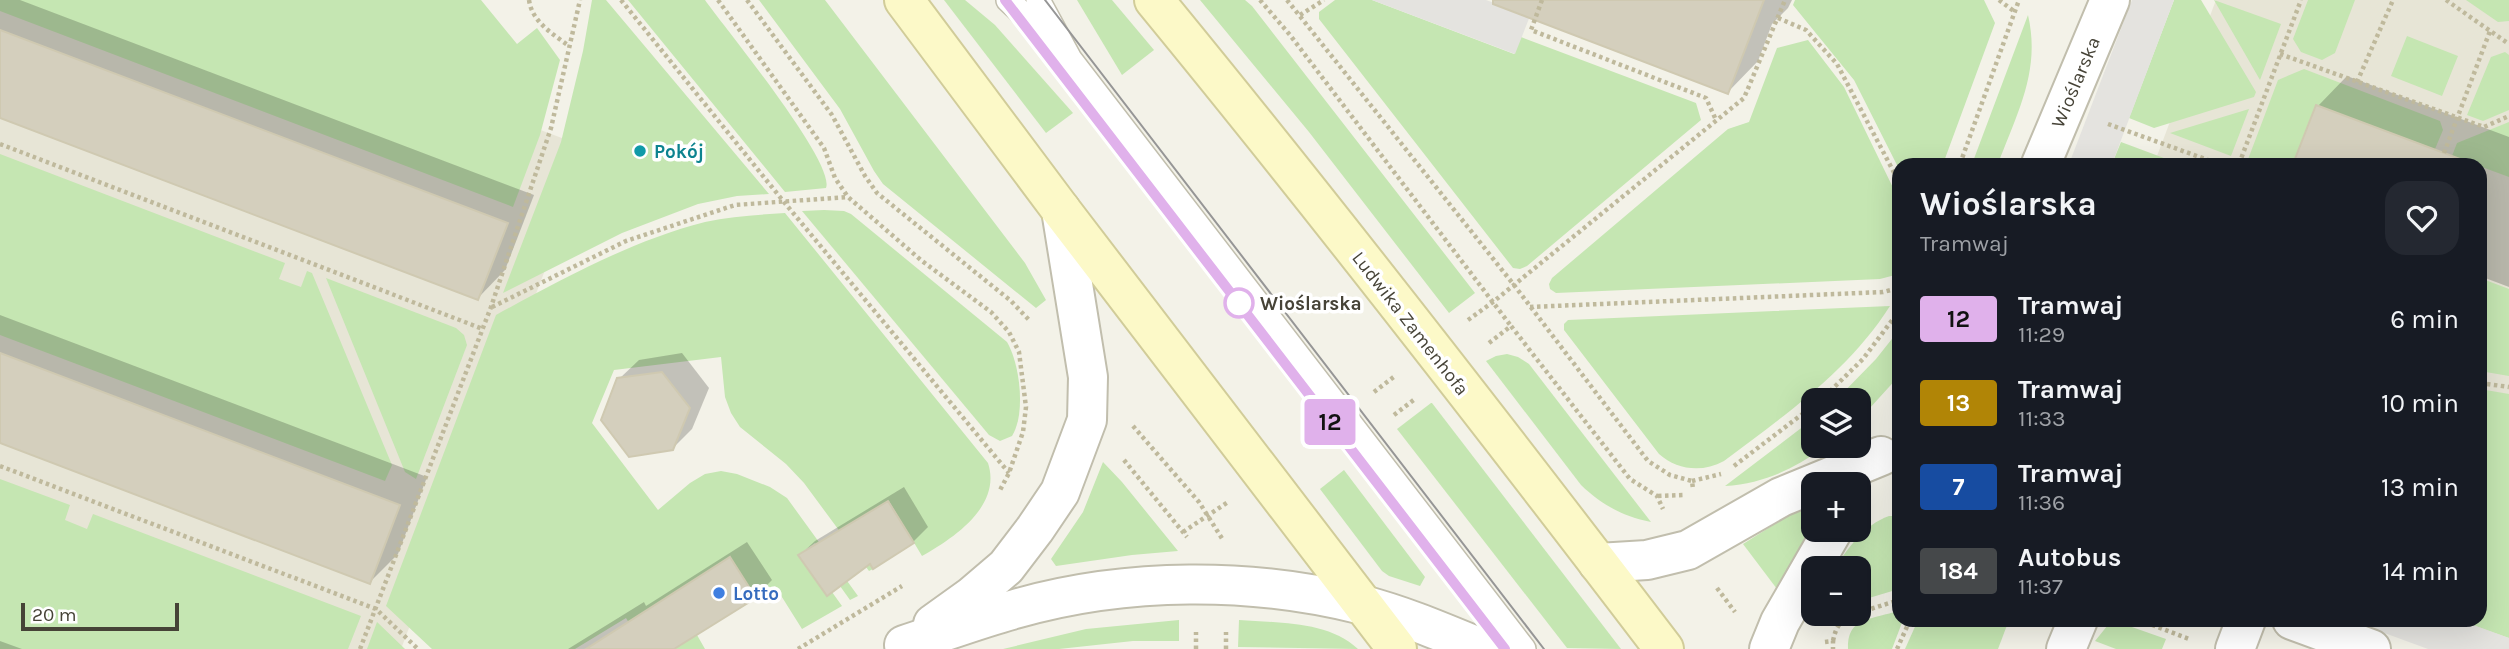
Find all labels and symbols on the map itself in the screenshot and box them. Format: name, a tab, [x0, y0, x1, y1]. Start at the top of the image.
street label: Wioślarska	[2047, 34, 2105, 131]
place label: Pokój	[654, 141, 704, 163]
marker: Pokój	[632, 143, 648, 159]
street label: Ludwika Zamenhofa	[1347, 247, 1473, 400]
marker: Wioślarska	[1224, 288, 1254, 318]
place label: Wioślarska	[1260, 293, 1362, 315]
line badge: 12	[1298, 399, 1362, 445]
place label: Lotto	[733, 583, 779, 605]
marker: Lotto	[711, 585, 727, 601]
scale bar	[21, 600, 178, 632]

